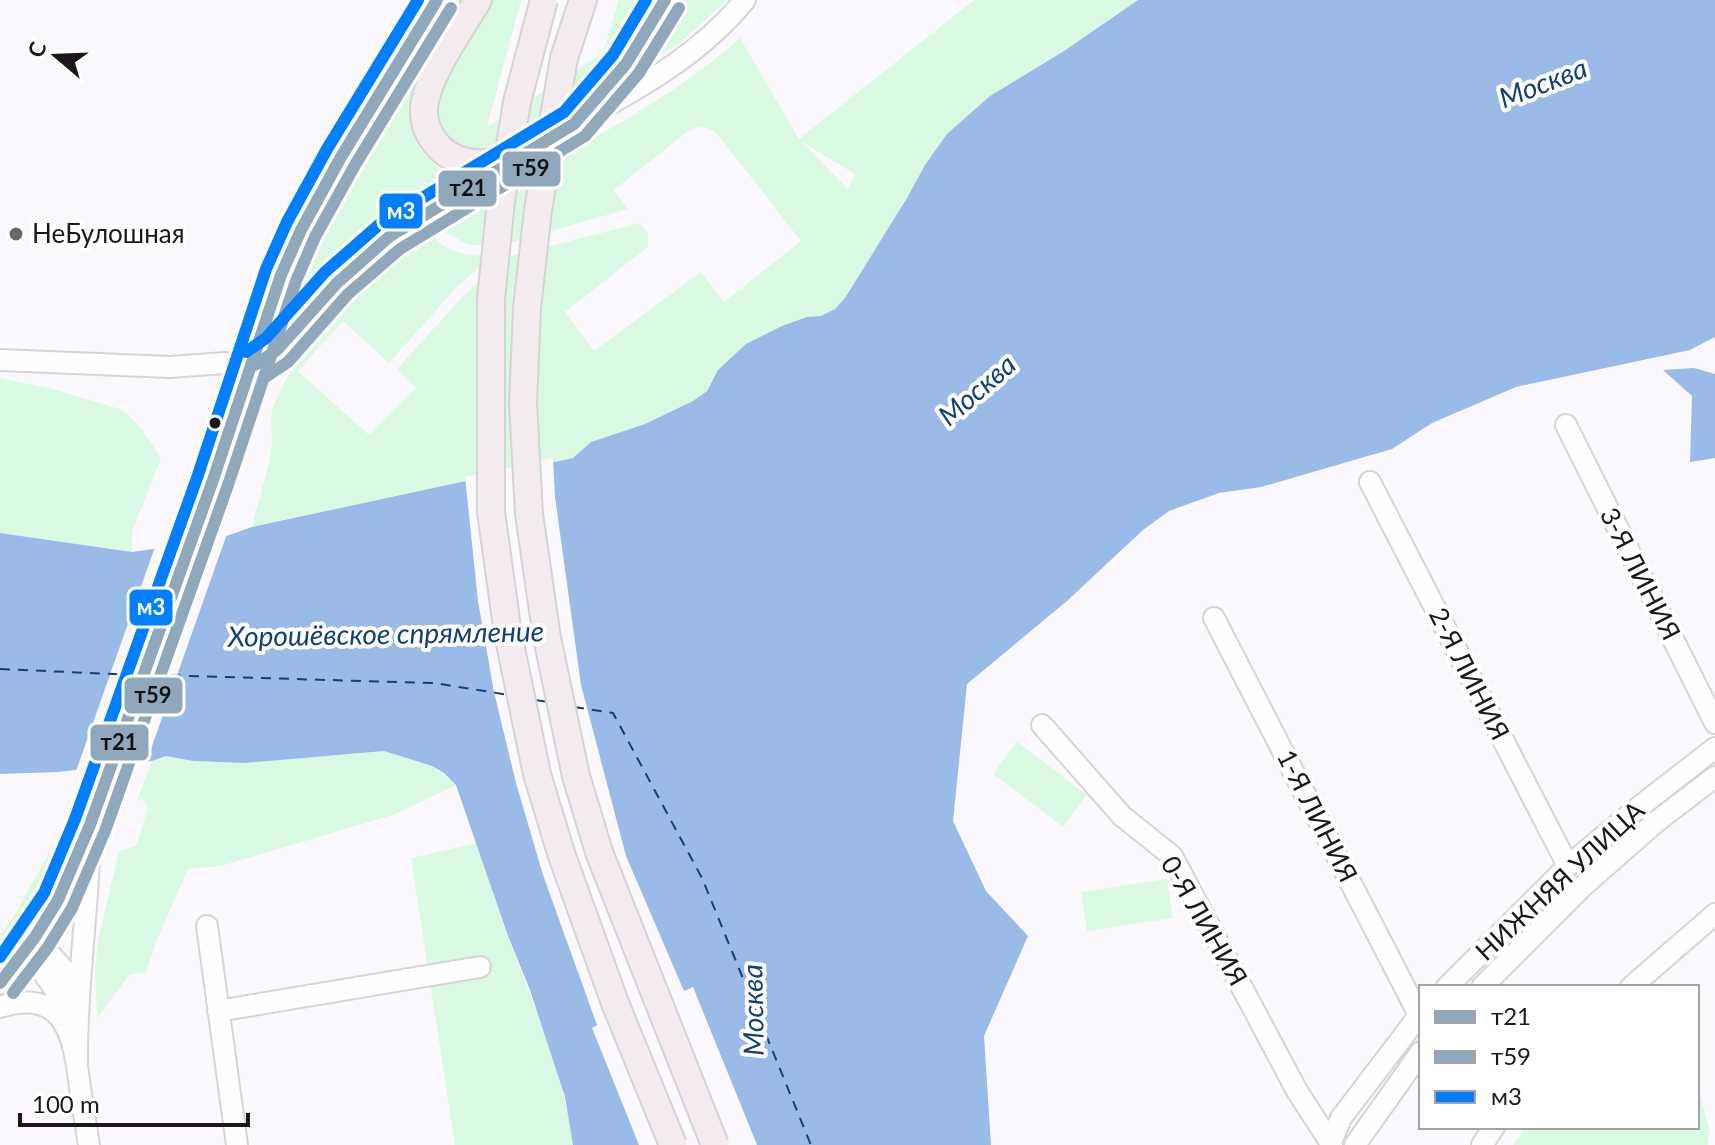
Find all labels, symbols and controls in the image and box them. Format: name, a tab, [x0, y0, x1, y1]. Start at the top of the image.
north arrow	[16, 16, 96, 96]
text: С	[21, 38, 52, 61]
water label: Москва	[1494, 50, 1592, 114]
line badge: т59	[501, 150, 562, 188]
text: т59	[513, 154, 549, 181]
line badge: т21	[437, 169, 498, 208]
text: т21	[450, 174, 486, 201]
line badge: м3	[378, 192, 424, 230]
text: м3	[387, 197, 415, 224]
place label: НеБулошная	[32, 217, 185, 249]
marker: НеБулошная	[7, 225, 25, 243]
water label: Москва	[931, 346, 1022, 432]
unlabelled marker	[207, 415, 223, 431]
street label: 3-Я ЛИНИЯ	[1594, 502, 1688, 645]
line badge: м3	[128, 588, 174, 627]
text: м3	[137, 593, 165, 620]
street label: 2-Я ЛИНИЯ	[1423, 602, 1517, 745]
water label: Хорошёвское спрямление	[227, 613, 544, 653]
line badge: т59	[123, 676, 184, 715]
text: т59	[135, 681, 171, 708]
line badge: т21	[89, 723, 150, 762]
text: т21	[101, 728, 137, 755]
street label: 1-Я ЛИНИЯ	[1271, 744, 1365, 887]
street label: НИЖНЯЯ УЛИЦА	[1468, 794, 1651, 967]
street label: 0-Я ЛИНИЯ	[1155, 850, 1255, 991]
water label: Москва	[734, 964, 770, 1056]
legend	[1419, 985, 1699, 1129]
text: т21	[1491, 1001, 1531, 1030]
text: т59	[1491, 1041, 1531, 1070]
scale bar	[20, 1077, 248, 1127]
text: м3	[1491, 1081, 1522, 1110]
text: 100 m	[32, 1089, 100, 1118]

